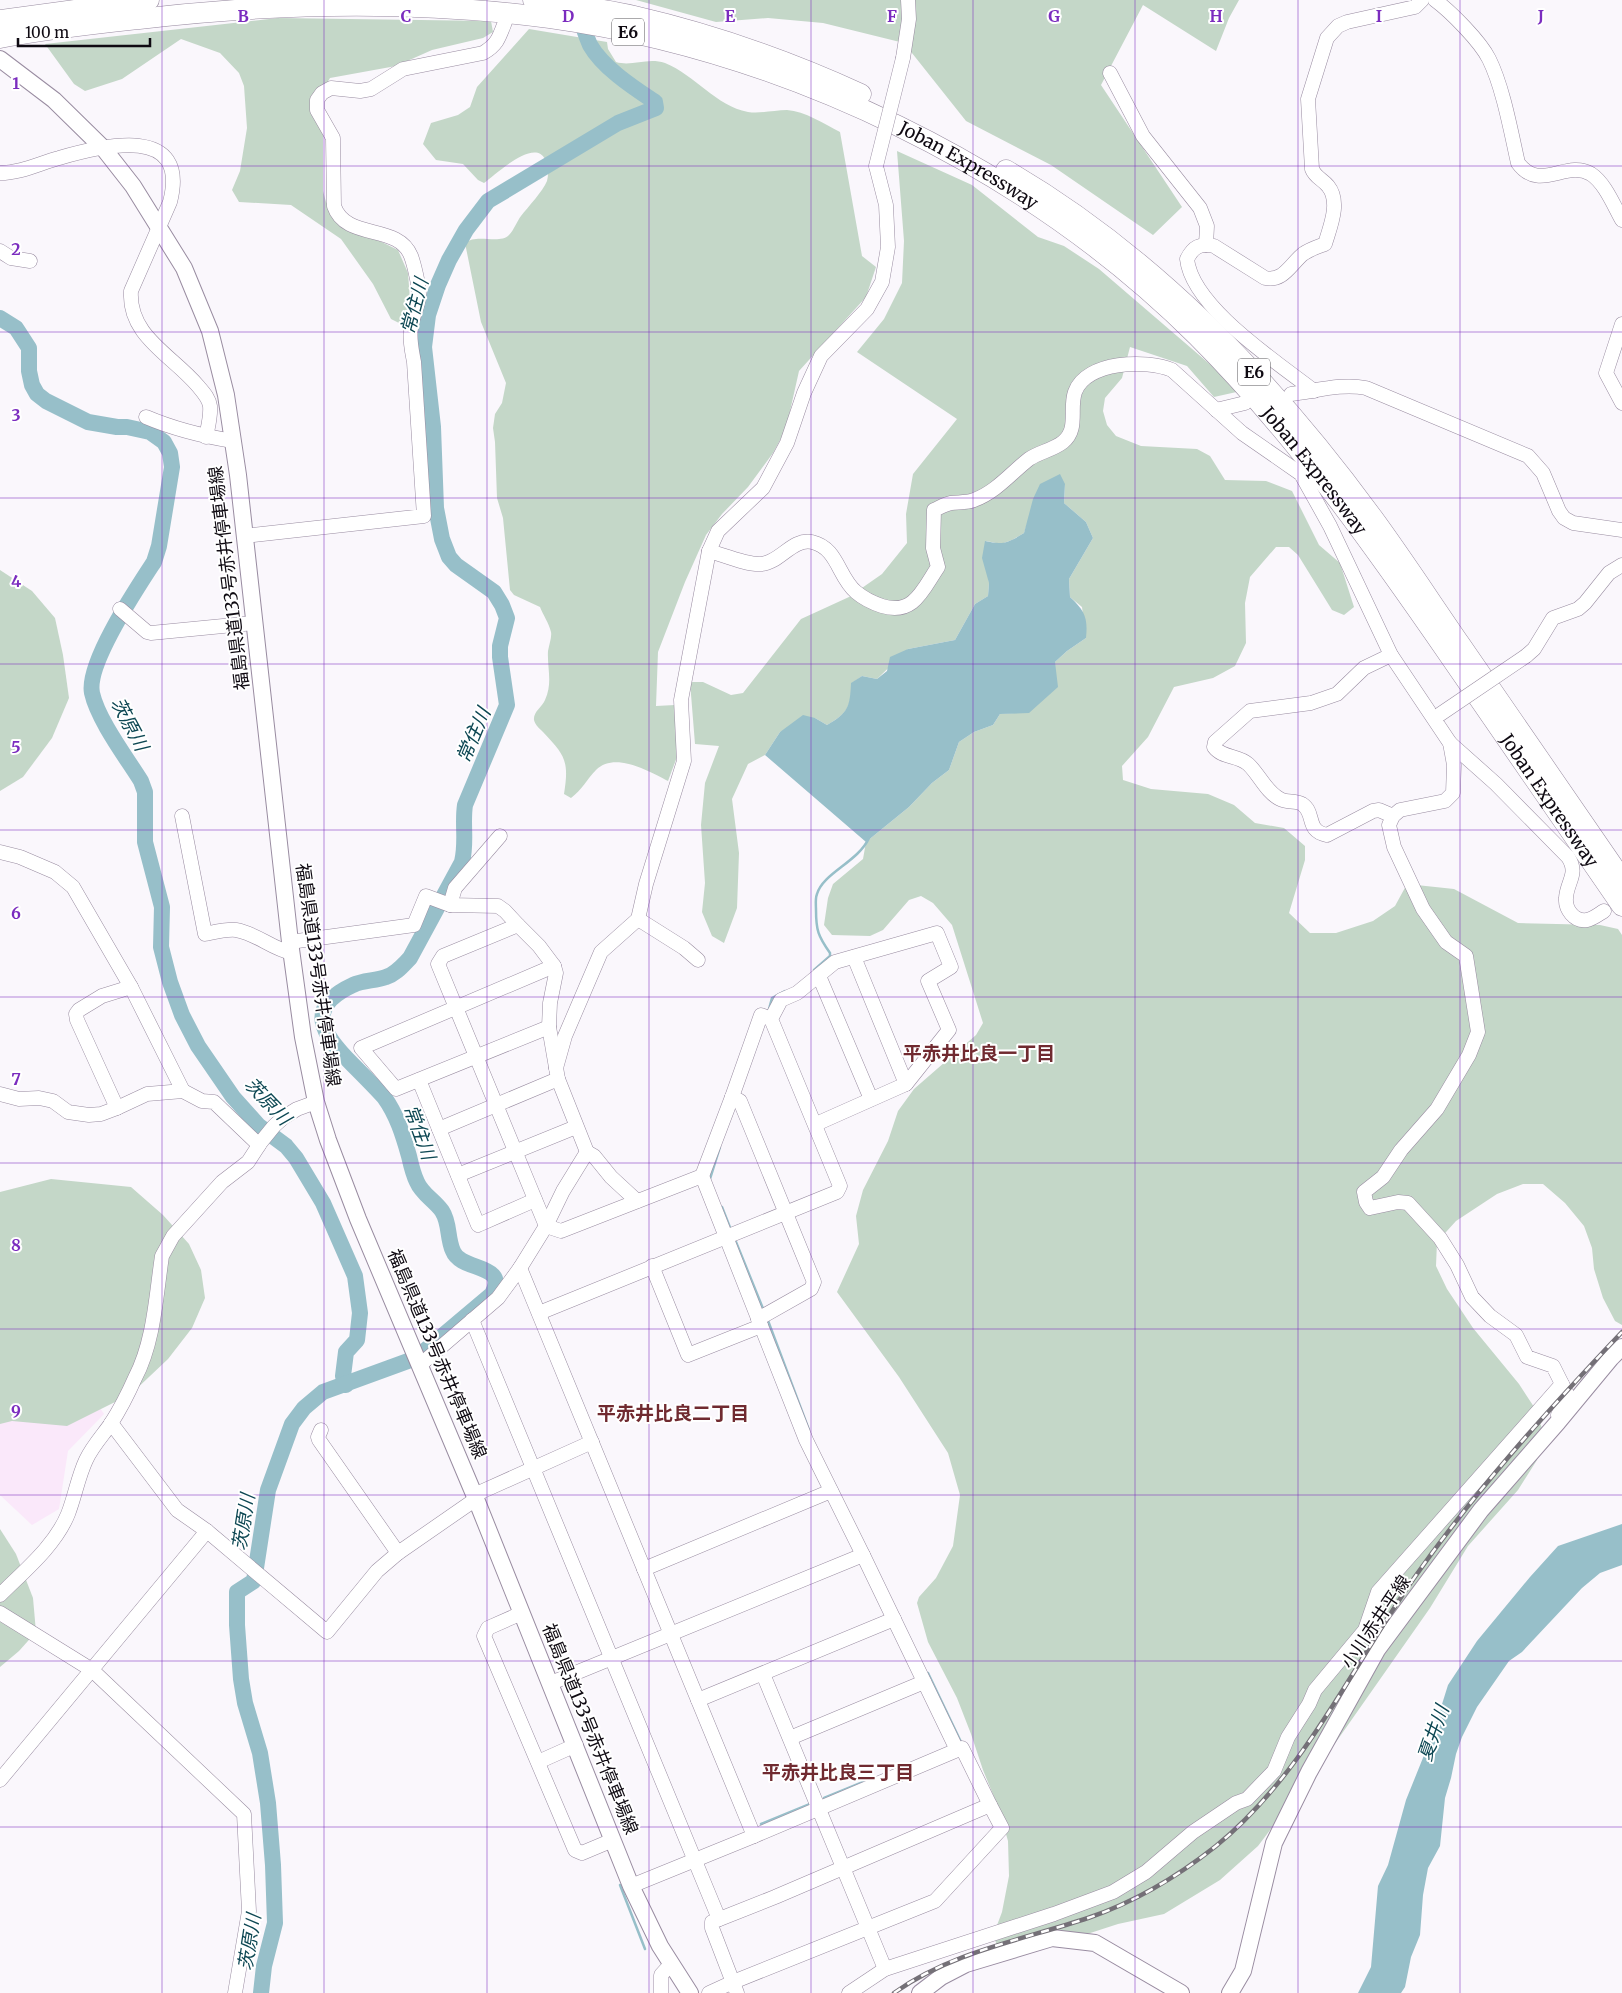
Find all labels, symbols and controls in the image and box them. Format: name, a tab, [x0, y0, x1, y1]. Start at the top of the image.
text: B	[237, 6, 249, 26]
text: C	[401, 6, 411, 26]
text: D	[562, 6, 574, 26]
text: E	[725, 6, 736, 26]
text: F	[887, 6, 897, 26]
text: G	[1048, 6, 1060, 26]
text: H	[1209, 6, 1223, 26]
text: I	[1376, 6, 1382, 26]
text: J	[1537, 6, 1544, 26]
scale bar	[18, 15, 150, 47]
road number: E6	[612, 18, 644, 46]
text: 100 m	[25, 23, 69, 42]
text: 1	[12, 73, 20, 93]
street label: Joban Expressway	[894, 116, 1043, 215]
text: 2	[11, 239, 21, 259]
water label: 常住川	[395, 273, 433, 337]
road number: E6	[1238, 358, 1270, 386]
street label: Joban Expressway	[1256, 401, 1372, 540]
text: 3	[11, 405, 21, 425]
street label: 福島県道133号赤井停車場線	[203, 465, 254, 691]
text: 4	[11, 571, 21, 591]
water label: 茨原川	[106, 693, 155, 757]
water label: 常住川	[451, 702, 496, 766]
street label: Joban Expressway	[1495, 728, 1604, 872]
text: 5	[11, 737, 21, 757]
street label: 福島県道133号赤井停車場線	[291, 862, 346, 1088]
text: 6	[11, 903, 21, 923]
district label: 平赤井比良一丁目	[903, 1041, 1055, 1065]
text: 7	[11, 1069, 21, 1089]
water label: 茨原川	[240, 1072, 298, 1131]
water label: 常住川	[399, 1101, 442, 1165]
text: 8	[11, 1235, 21, 1255]
street label: 福島県道133号赤井停車場線	[383, 1246, 492, 1462]
text: 9	[11, 1401, 21, 1421]
district label: 平赤井比良二丁目	[597, 1401, 749, 1425]
water label: 茨原川	[227, 1490, 260, 1552]
street label: 小川赤井平線	[1336, 1571, 1415, 1673]
street label: 福島県道133号赤井停車場線	[538, 1620, 643, 1838]
water label: 夏井川	[1412, 1700, 1454, 1764]
district label: 平赤井比良三丁目	[762, 1760, 914, 1784]
water label: 茨原川	[233, 1910, 266, 1972]

